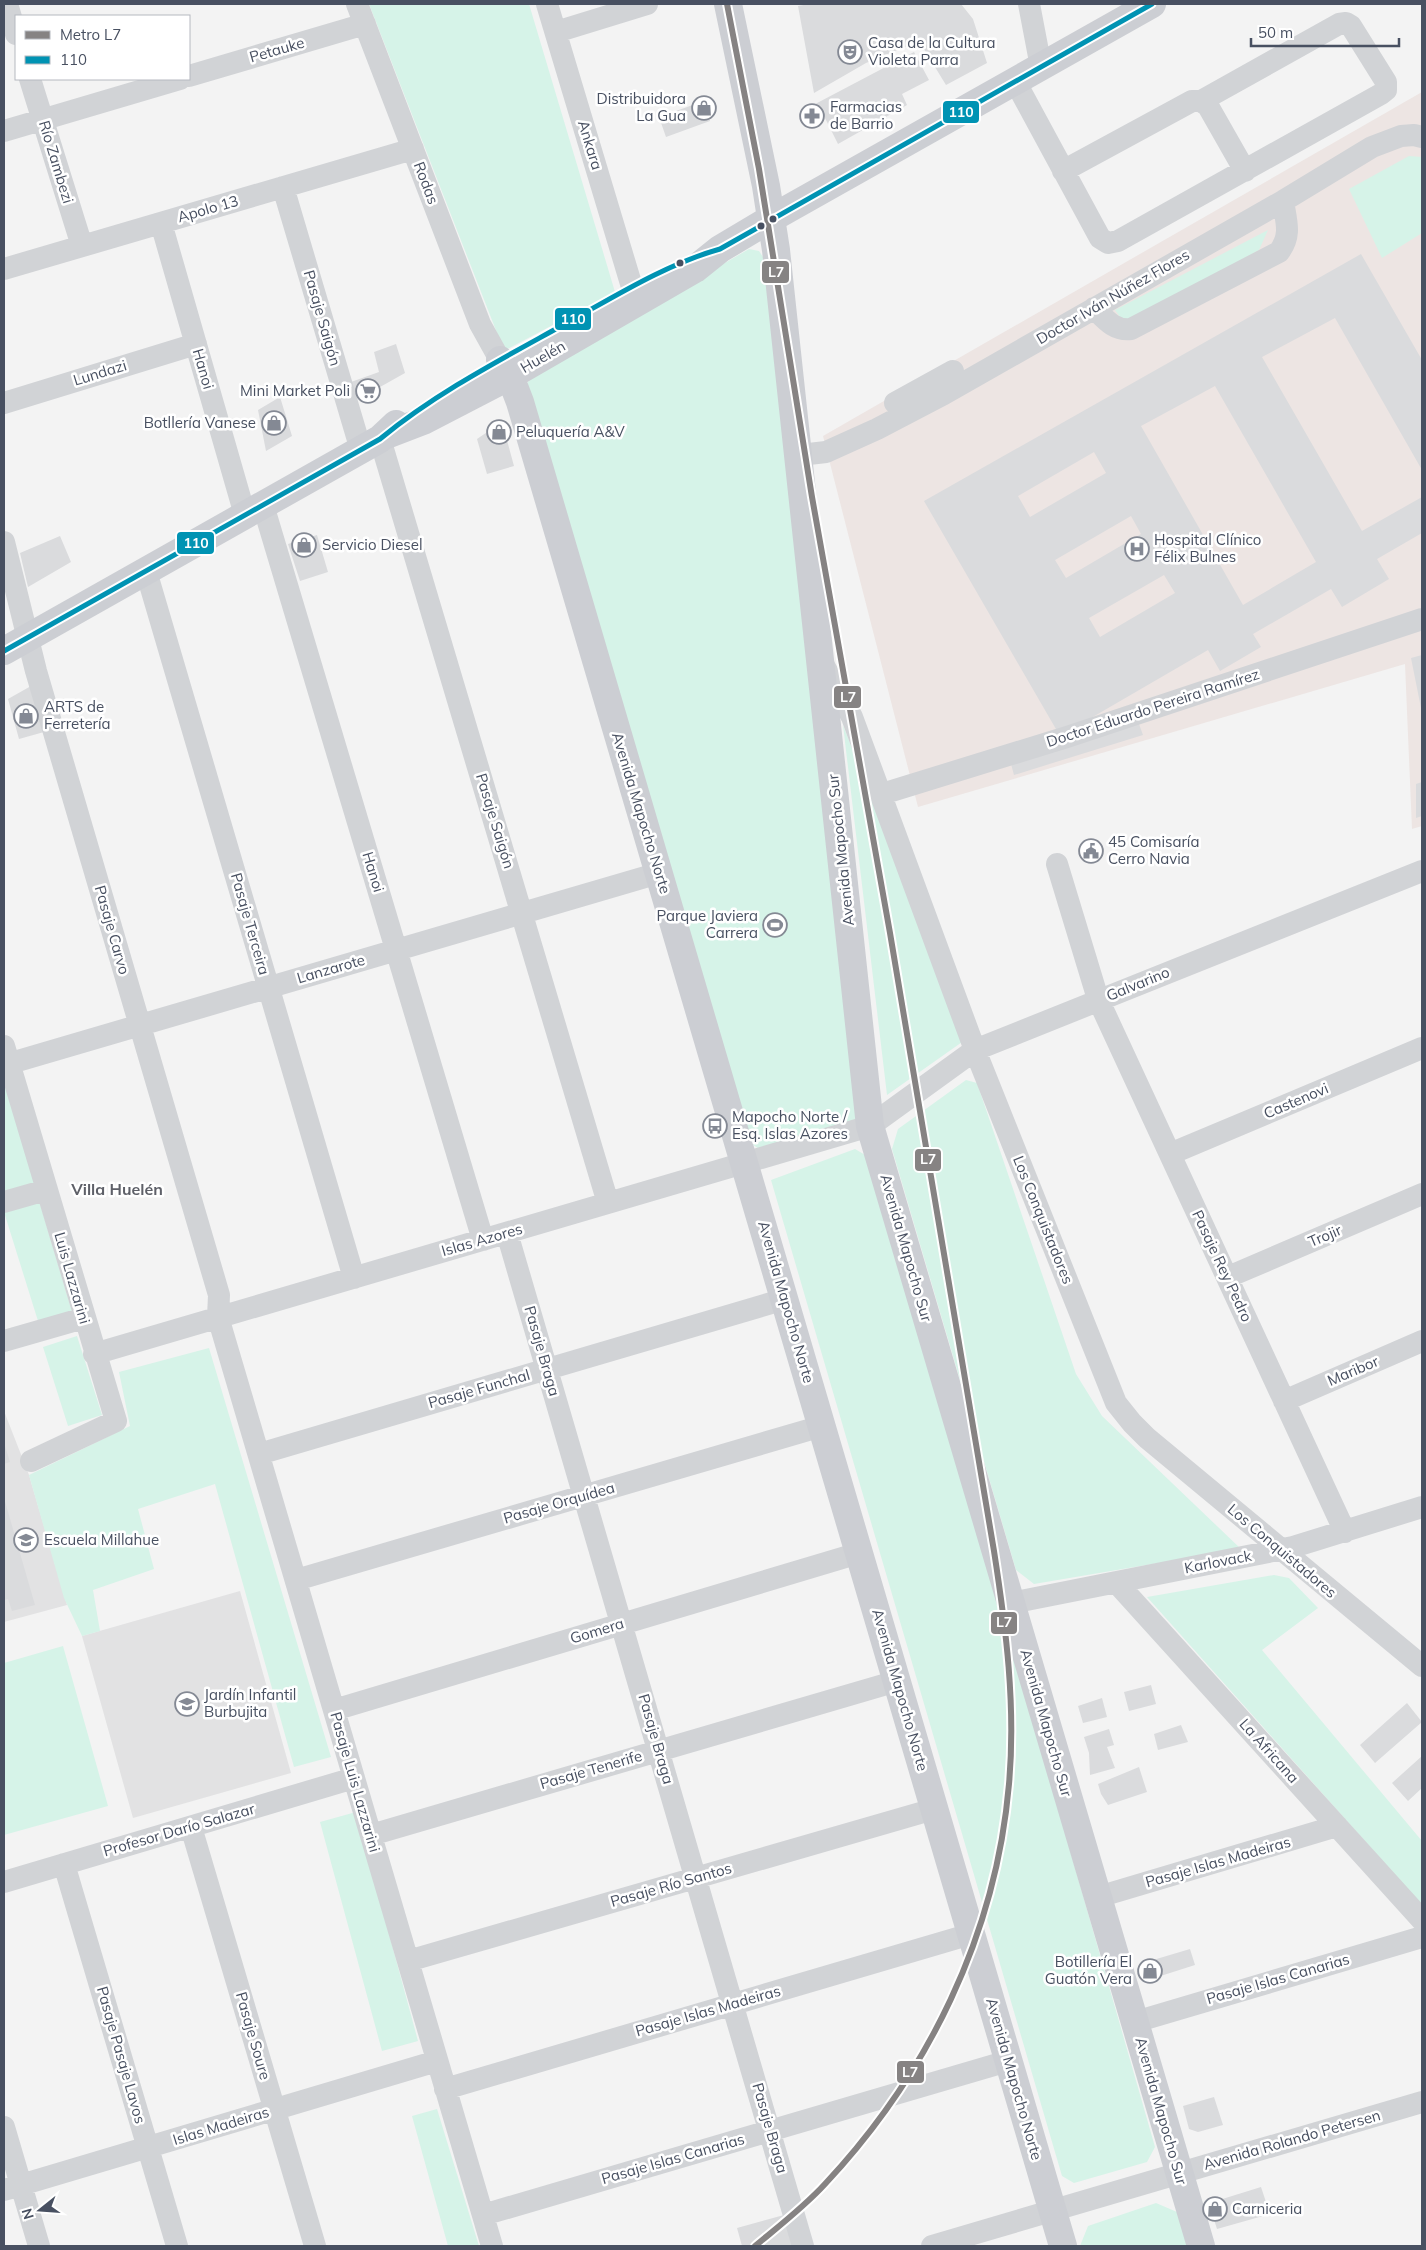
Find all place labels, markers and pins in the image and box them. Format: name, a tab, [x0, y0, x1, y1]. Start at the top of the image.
place label: Casa de la Cultura Violeta Parra	[868, 33, 996, 69]
theatre icon: Casa de la Cultura Violeta Parra	[837, 39, 863, 65]
place label: Distribuidora La Gua	[596, 89, 686, 125]
shop icon: Distribuidora La Gua	[691, 95, 717, 121]
place label: Farmacias de Barrio	[830, 97, 902, 133]
pharmacy icon: Farmacias de Barrio	[799, 103, 825, 129]
unlabelled marker	[768, 214, 778, 224]
unlabelled marker	[756, 221, 766, 231]
unlabelled marker	[675, 258, 685, 268]
supermarket icon: Mini Market Poli	[355, 378, 381, 404]
place label: Mini Market Poli	[240, 381, 350, 400]
shop icon: Botllería Vanese	[261, 410, 287, 436]
place label: Botllería Vanese	[144, 413, 256, 432]
shop icon: Peluquería A&V	[486, 419, 512, 445]
place label: Peluquería A&V	[516, 422, 625, 441]
place label: Hospital Clínico Félix Bulnes	[1154, 530, 1261, 566]
shop icon: Servicio Diesel	[291, 532, 317, 558]
place label: Servicio Diesel	[322, 535, 423, 554]
hospital icon: Hospital Clínico Félix Bulnes	[1124, 536, 1150, 562]
place label: ARTS de Ferretería	[44, 697, 111, 733]
shop icon: ARTS de Ferretería	[13, 703, 39, 729]
place label: 45 Comisaría Cerro Navia	[1108, 832, 1199, 868]
public building icon: 45 Comisaría Cerro Navia	[1078, 838, 1104, 864]
place label: Parque Javiera Carrera	[657, 906, 758, 942]
sports icon: Parque Javiera Carrera	[762, 912, 788, 938]
place label: Mapocho Norte / Esq. Islas Azores	[732, 1107, 848, 1143]
bus stop icon: Mapocho Norte / Esq. Islas Azores	[702, 1113, 728, 1139]
school or university icon: Escuela Millahue	[13, 1527, 39, 1553]
place label: Escuela Millahue	[44, 1530, 159, 1549]
place label: Jardín Infantil Burbujita	[204, 1685, 296, 1721]
school or university icon: Jardín Infantil Burbujita	[174, 1691, 200, 1717]
place label: Botillería El Guatón Vera	[1045, 1952, 1132, 1988]
shop icon: Botillería El Guatón Vera	[1137, 1958, 1163, 1984]
shop icon: Carniceria	[1202, 2196, 1228, 2222]
place label: Carniceria	[1232, 2199, 1302, 2218]

